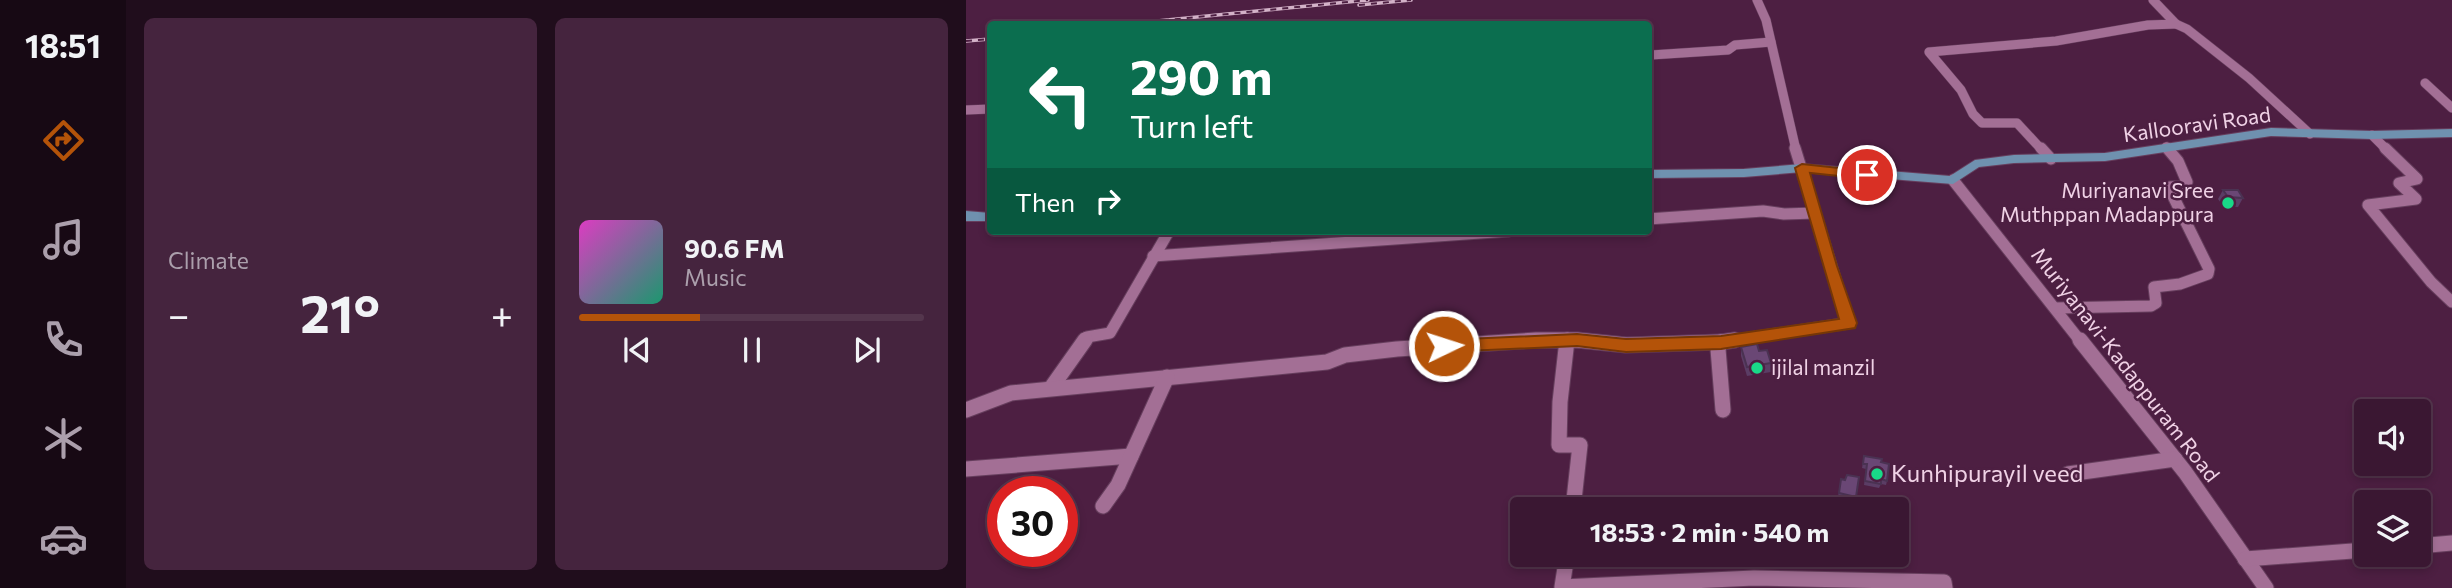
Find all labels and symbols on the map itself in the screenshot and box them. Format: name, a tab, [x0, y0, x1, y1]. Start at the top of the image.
street label: Kallooravi Road	[2121, 101, 2272, 146]
pin	[1837, 145, 1897, 205]
place label: Muriyanavi Sree Muthppan Madappura	[2000, 177, 2214, 226]
marker: Muriyanavi Sree Muthppan Madappura	[2220, 195, 2236, 211]
street label: Muriyanavi-Kadappuram Road	[2027, 242, 2225, 486]
position arrow	[1407, 309, 1481, 383]
place label: ijilal manzil	[1771, 354, 1875, 379]
marker: ijilal manzil	[1749, 360, 1765, 376]
place label: Kunhipurayil veed	[1891, 458, 2083, 487]
marker: Kunhipurayil veed	[1869, 466, 1885, 482]
speed limit sign: 30	[987, 476, 1078, 567]

